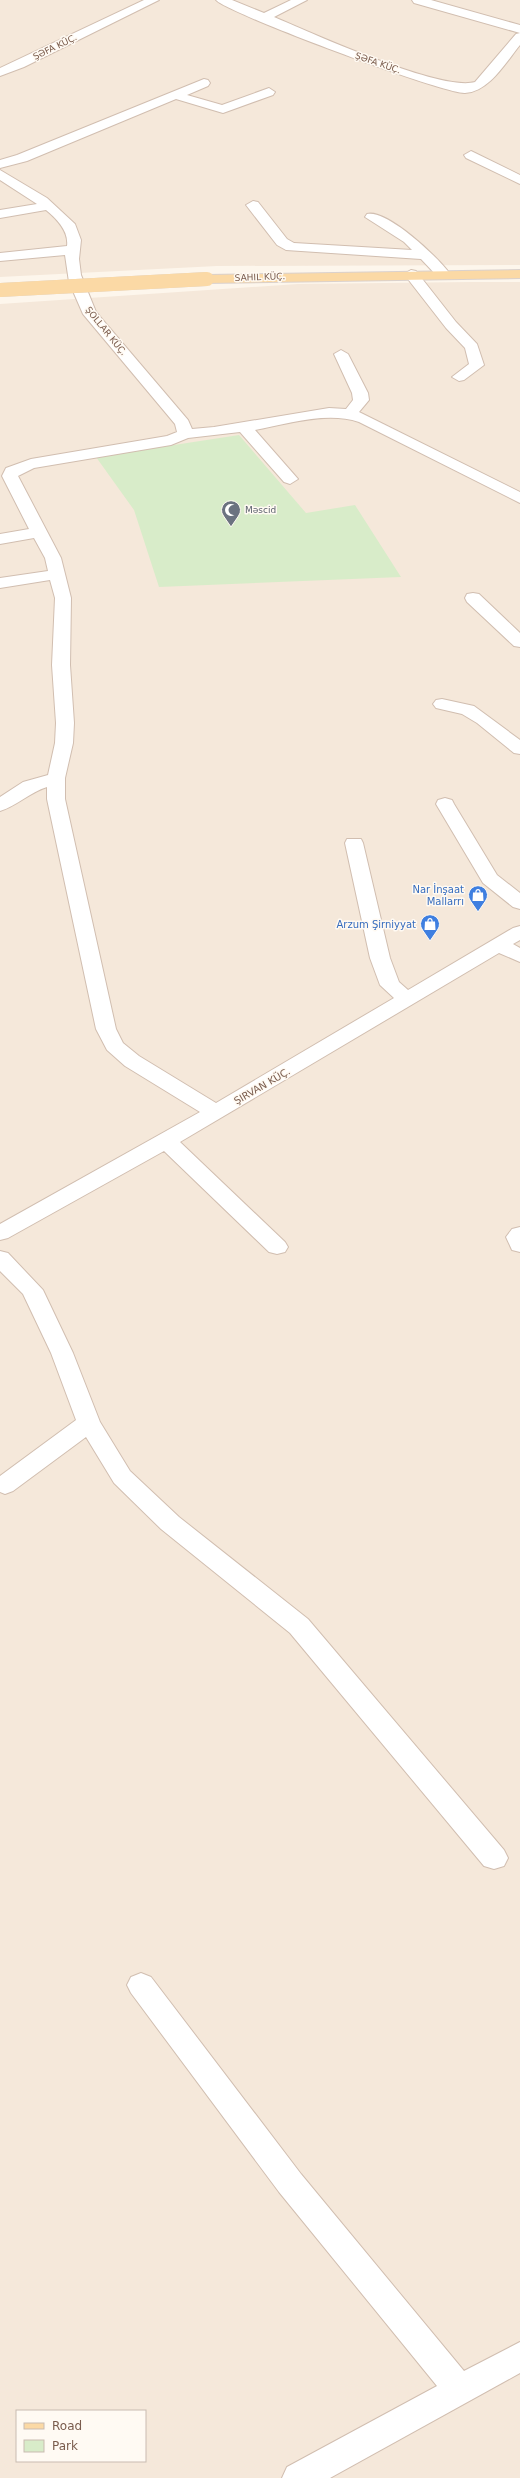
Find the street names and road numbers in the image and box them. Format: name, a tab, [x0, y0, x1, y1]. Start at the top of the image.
street label: ŞƏFA KÜÇ.	[31, 32, 79, 62]
street label: ŞƏFA KÜÇ.	[354, 51, 402, 75]
street label: SAHIL KÜÇ.	[234, 271, 286, 283]
street label: ŞOLLAR KÜÇ.	[83, 305, 129, 357]
street label: ŞIRVAN KÜÇ.	[231, 1065, 292, 1107]

